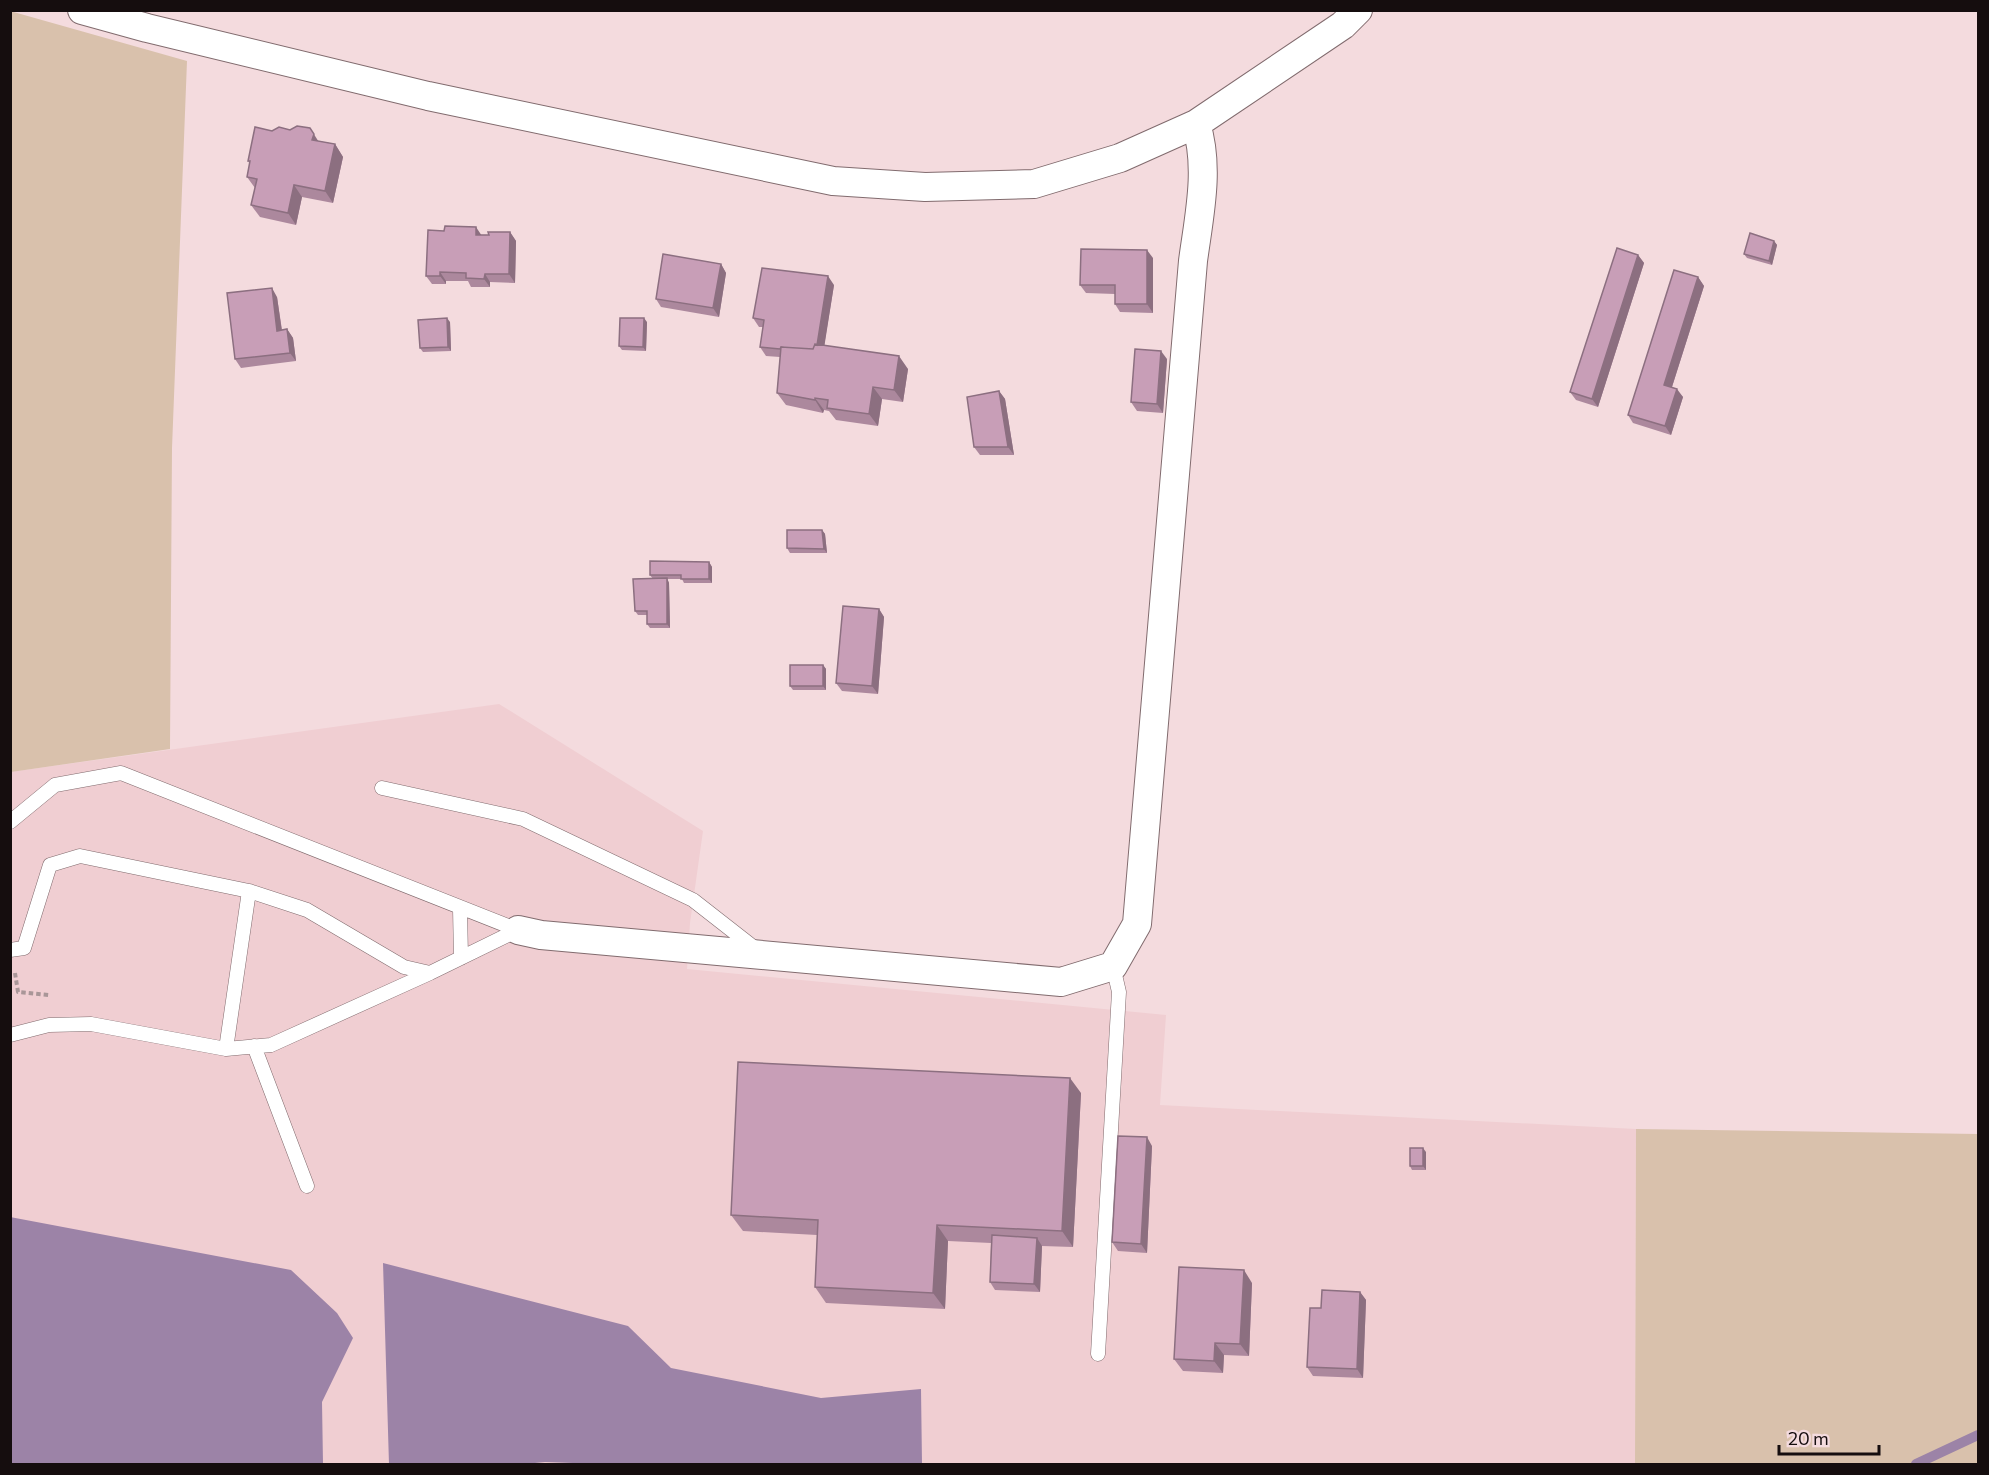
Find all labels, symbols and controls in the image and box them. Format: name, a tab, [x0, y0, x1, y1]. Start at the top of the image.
scale bar	[1779, 1418, 1880, 1456]
text: 20 m	[1788, 1427, 1829, 1449]

